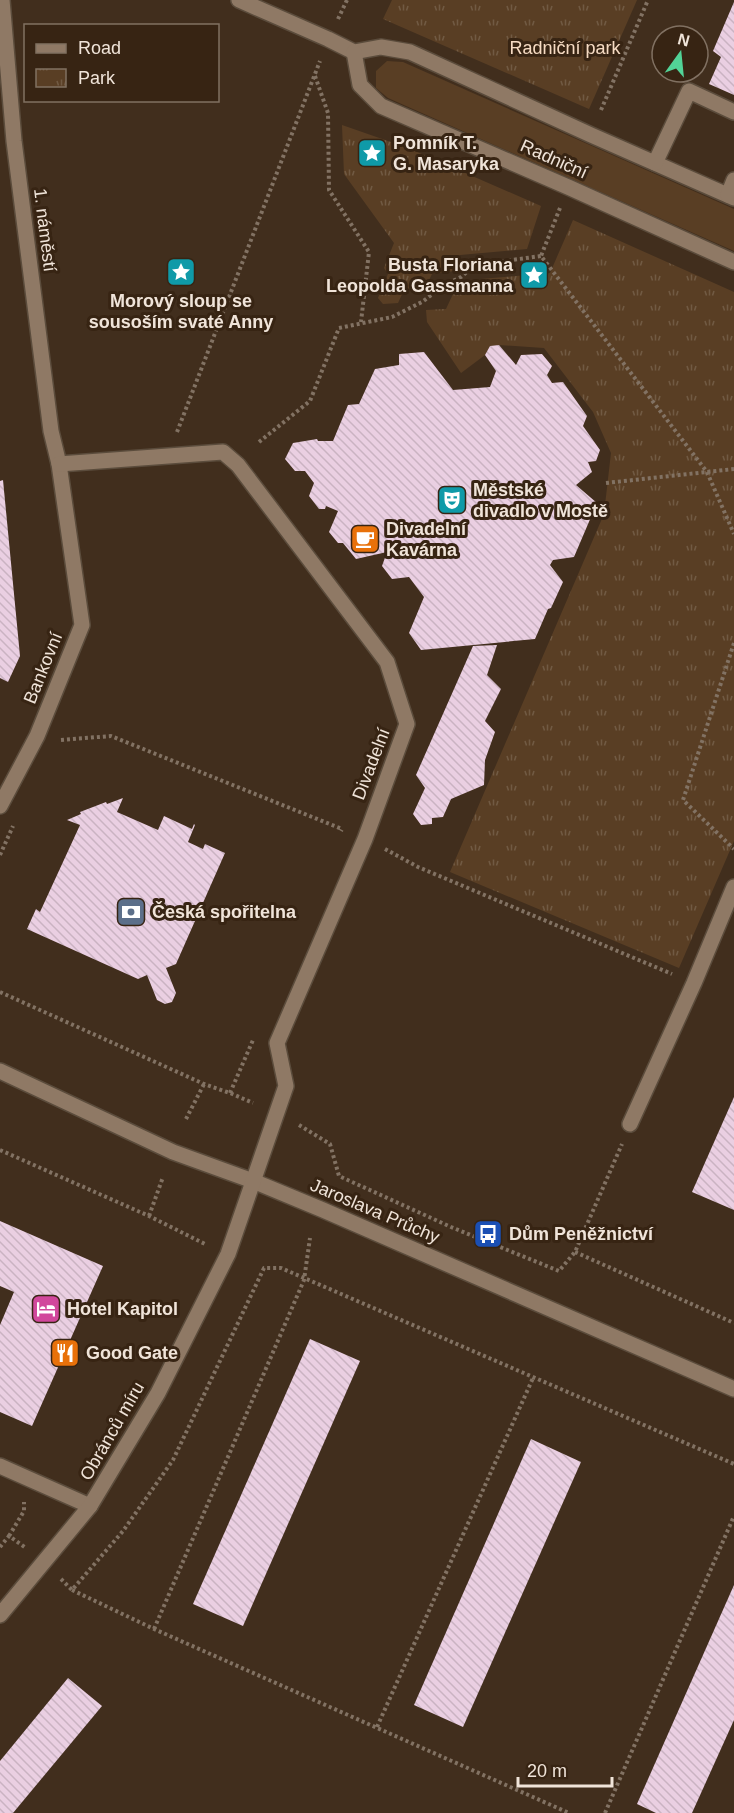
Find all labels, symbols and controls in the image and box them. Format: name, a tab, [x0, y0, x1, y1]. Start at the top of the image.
legend	[24, 24, 219, 102]
north arrow	[650, 24, 710, 84]
text: N	[676, 30, 692, 50]
text: Road	[78, 38, 121, 58]
park label: Radniční park	[509, 38, 622, 58]
text: Park	[78, 68, 116, 88]
place label: Pomník T. G. Masaryka	[393, 133, 500, 174]
street label: Radniční	[517, 135, 591, 183]
place icon: Pomník T. G. Masaryka	[356, 137, 388, 169]
street label: 1. náměstí	[30, 187, 60, 273]
place label: Busta Floriana Leopolda Gassmanna	[326, 255, 514, 296]
place icon: Morový sloup se sousoším svaté Anny	[165, 256, 197, 288]
place icon: Busta Floriana Leopolda Gassmanna	[518, 259, 550, 291]
place label: Morový sloup se sousoším svaté Anny	[89, 291, 273, 332]
place label: Městské divadlo v Mostě	[473, 480, 608, 521]
theatre icon: Městské divadlo v Mostě	[436, 484, 468, 516]
place label: Divadelní Kavárna	[386, 519, 467, 560]
cafe icon: Divadelní Kavárna	[349, 523, 381, 555]
street label: Bankovní	[20, 629, 66, 707]
street label: Divadelní	[348, 725, 394, 803]
bank icon: Česká spořitelna	[115, 896, 147, 928]
place label: Česká spořitelna	[152, 901, 297, 922]
street label: Jaroslava Průchy	[308, 1175, 442, 1247]
bus stop icon: Dům Peněžnictví	[472, 1218, 504, 1250]
place label: Dům Peněžnictví	[509, 1224, 654, 1244]
hotel icon: Hotel Kapitol	[30, 1293, 62, 1325]
place label: Hotel Kapitol	[67, 1299, 178, 1319]
restaurant icon: Good Gate	[49, 1337, 81, 1369]
place label: Good Gate	[86, 1343, 178, 1363]
street label: Obránců míru	[76, 1378, 148, 1484]
scale bar	[518, 1750, 612, 1788]
text: 20 m	[527, 1761, 567, 1781]

